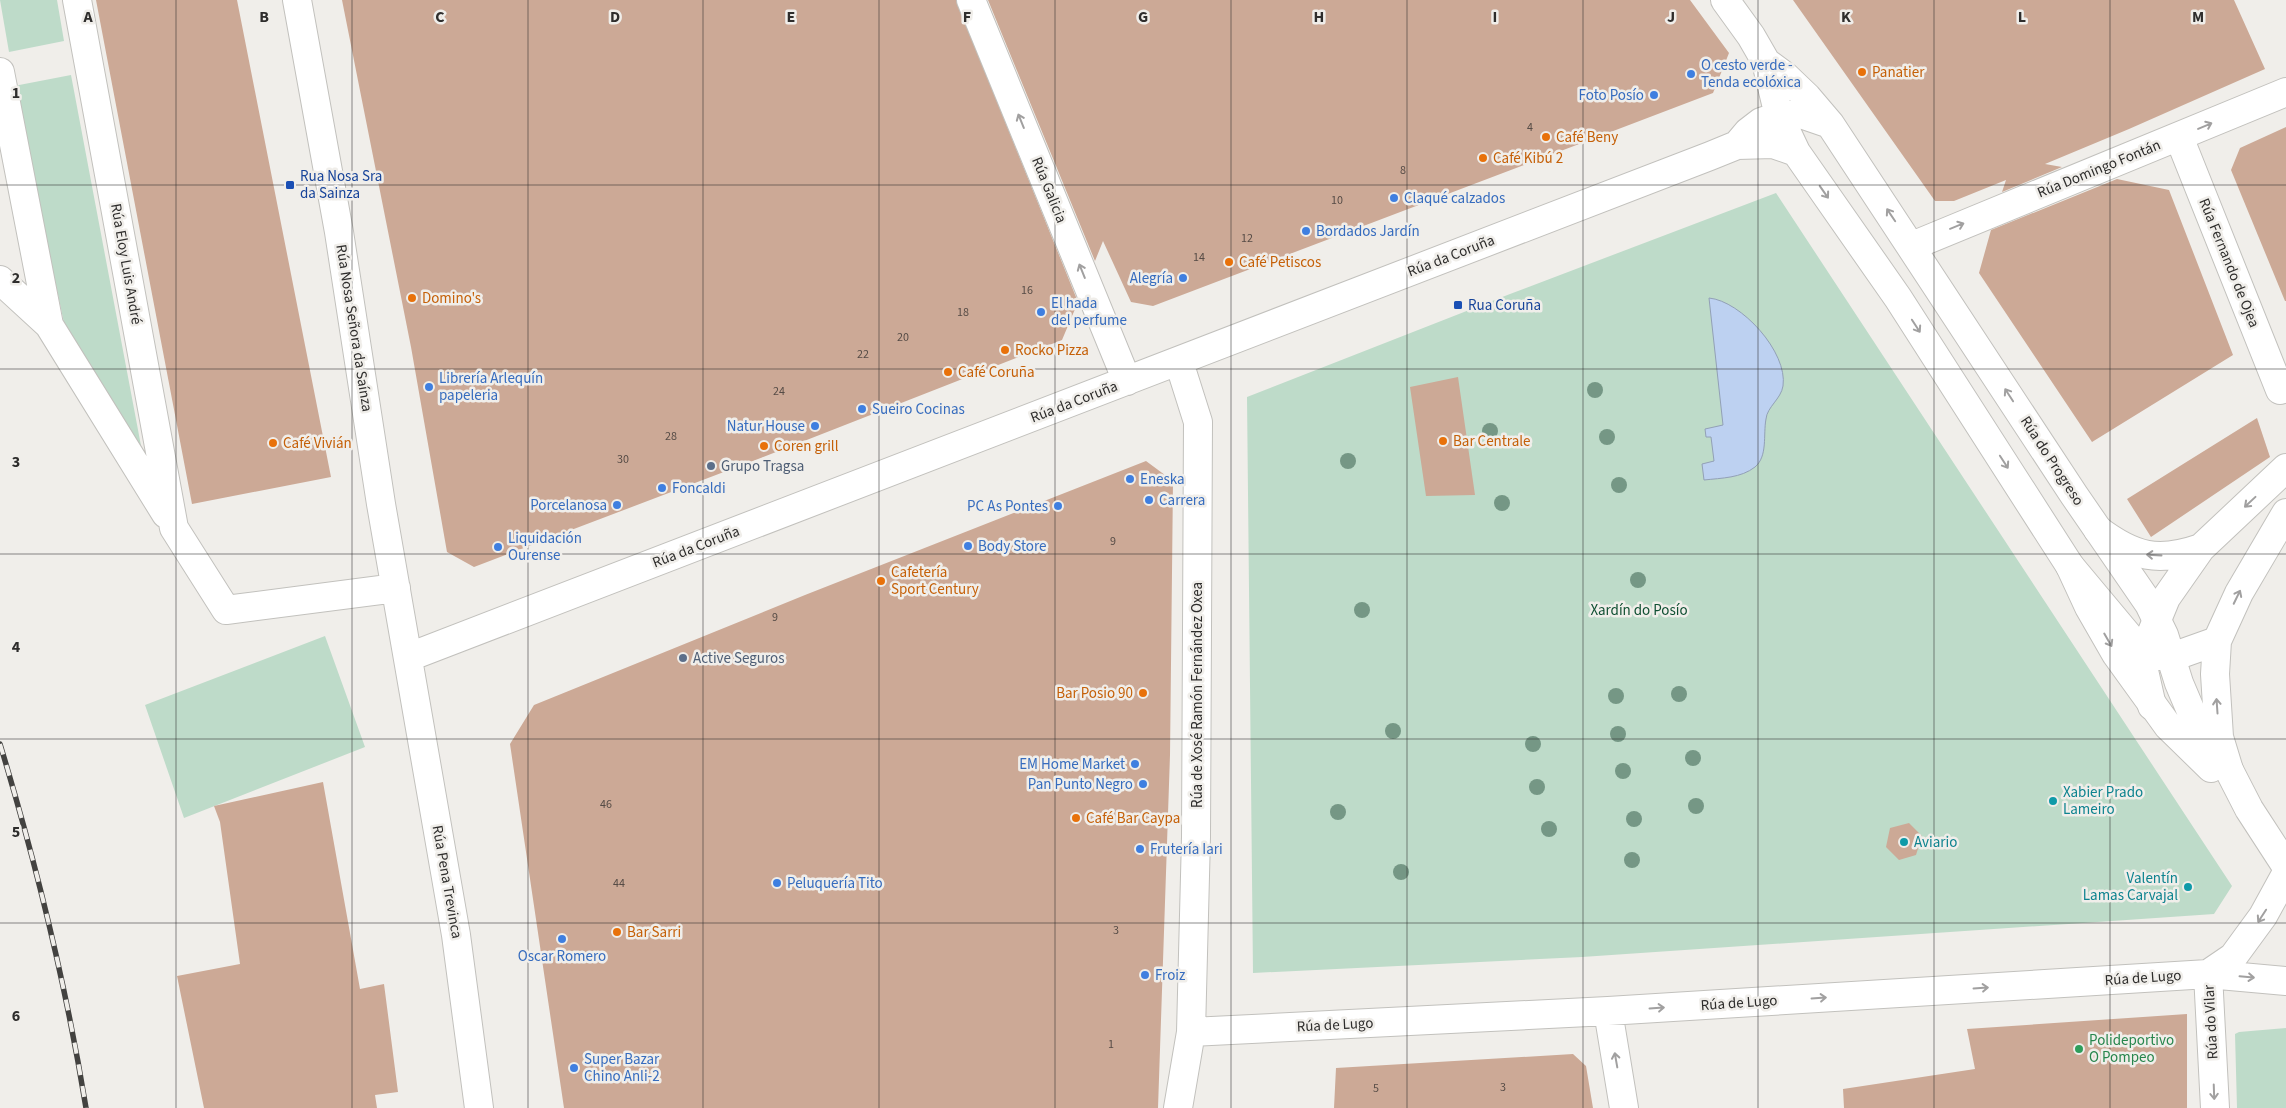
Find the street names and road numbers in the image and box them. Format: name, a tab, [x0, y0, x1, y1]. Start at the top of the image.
street label: Rúa Domingo Fontán	[2034, 135, 2164, 203]
street label: Rúa Galicia	[1026, 154, 1072, 226]
street label: Rúa Fernando de Ojea	[2193, 195, 2265, 331]
street label: Rúa Eloy Luis André	[105, 202, 147, 326]
street label: Rúa da Coruña	[1404, 230, 1498, 282]
street label: Rúa Nosa Señora da Saínza	[330, 243, 378, 413]
street label: Rúa da Coruña	[1027, 376, 1121, 428]
street label: Rúa do Progreso	[2015, 412, 2089, 510]
street label: Rúa da Coruña	[649, 521, 743, 573]
street label: Rúa de Xosé Ramón Fernández Oxea	[1187, 582, 1208, 808]
street label: Rúa Pena Trevinca	[427, 824, 467, 940]
street label: Rúa de Lugo	[2104, 965, 2182, 991]
street label: Rúa do Vilar	[2199, 983, 2223, 1060]
street label: Rúa de Lugo	[1700, 990, 1778, 1016]
street label: Rúa de Lugo	[1296, 1013, 1374, 1037]

